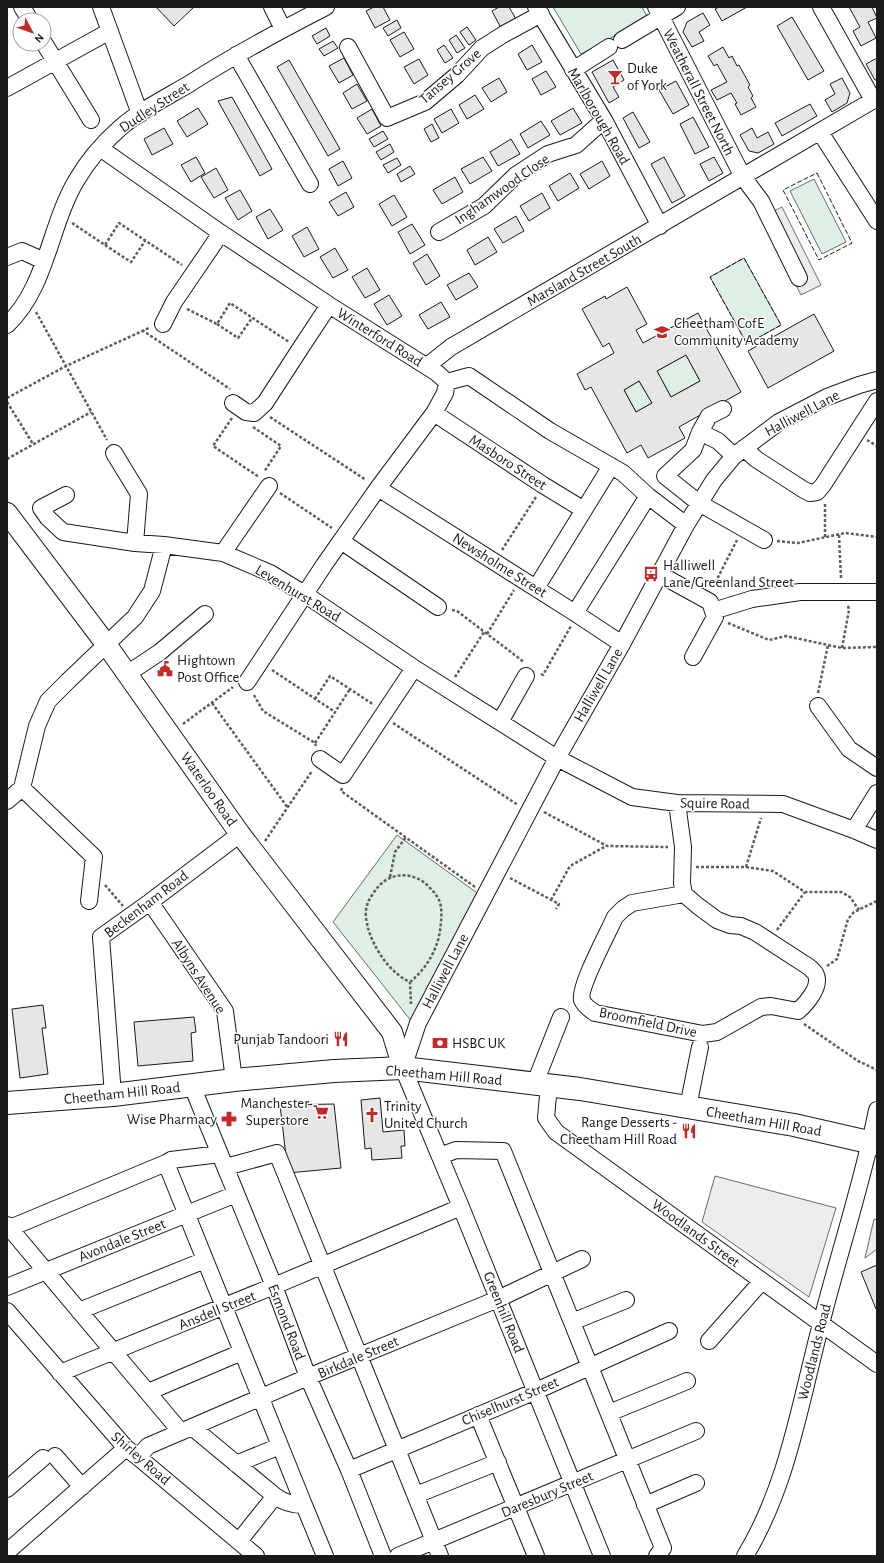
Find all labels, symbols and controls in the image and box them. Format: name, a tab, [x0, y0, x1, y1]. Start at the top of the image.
north arrow	[12, 12, 52, 52]
street label: Weatherall Street North	[660, 26, 737, 158]
text: N	[33, 32, 46, 45]
street label: Tansey Grove	[417, 46, 484, 107]
place label: Duke of York	[627, 61, 667, 93]
street label: Marlborough Road	[565, 65, 632, 167]
bar icon: Duke of York	[606, 68, 624, 86]
street label: Dudley Street	[117, 79, 192, 135]
street label: Inghamwood Close	[452, 151, 552, 228]
street label: Marsland Street South	[524, 232, 644, 309]
street label: Winterford Road	[334, 305, 425, 370]
place label: Cheetham CofE Community Academy	[674, 316, 799, 348]
school or university icon: Cheetham CofE Community Academy	[653, 323, 671, 341]
street label: Halliwell Lane	[762, 387, 842, 439]
street label: Masboro Street	[466, 432, 549, 493]
street label: Newsholme Street	[450, 530, 550, 601]
place label: Halliwell Lane/Greenland Street	[663, 558, 794, 590]
street label: Levenhurst Road	[253, 562, 343, 625]
bus stop icon: Halliwell Lane/Greenland Street	[642, 565, 660, 583]
street label: Halliwell Lane	[571, 646, 626, 725]
place label: Hightown Post Office	[177, 653, 240, 685]
public building icon: Hightown Post Office	[156, 660, 174, 678]
street label: Waterloo Road	[178, 750, 240, 829]
street label: Squire Road	[680, 795, 750, 812]
street label: Beckenham Road	[102, 868, 191, 941]
street label: Halliwell Lane	[420, 931, 471, 1011]
street label: Albyns Avenue	[169, 936, 228, 1016]
street label: Broomfield Drive	[598, 1005, 698, 1040]
restaurant icon: Punjab Tandoori	[332, 1030, 350, 1048]
place label: Punjab Tandoori	[233, 1032, 329, 1047]
bank icon: HSBC UK	[431, 1034, 449, 1052]
place label: HSBC UK	[452, 1036, 506, 1051]
street label: Cheetham Hill Road	[385, 1063, 503, 1088]
street label: Cheetham Hill Road	[63, 1080, 181, 1107]
place label: Manchester Superstore	[240, 1096, 309, 1128]
place label: Trinity United Church	[384, 1099, 468, 1131]
supermarket icon: Manchester Superstore	[312, 1103, 330, 1121]
street label: Cheetham Hill Road	[705, 1104, 823, 1139]
church icon: Trinity United Church	[363, 1106, 381, 1124]
pharmacy icon: Wise Pharmacy	[220, 1110, 238, 1128]
place label: Wise Pharmacy	[127, 1112, 218, 1127]
place label: Range Desserts - Cheetham Hill Road	[560, 1115, 677, 1147]
restaurant icon: Range Desserts - Cheetham Hill Road	[680, 1122, 698, 1140]
street label: Woodlands Street	[649, 1197, 743, 1270]
street label: Avondale Street	[76, 1216, 168, 1265]
street label: Greenhill Road	[480, 1269, 527, 1355]
street label: Esmond Road	[265, 1282, 308, 1362]
street label: Ansdell Street	[177, 1288, 258, 1333]
street label: Woodlands Road	[795, 1302, 834, 1402]
street label: Birkdale Street	[316, 1334, 401, 1381]
street label: Chiselhurst Street	[460, 1374, 561, 1429]
street label: Shirley Road	[108, 1429, 173, 1488]
street label: Daresbury Street	[499, 1468, 596, 1521]

